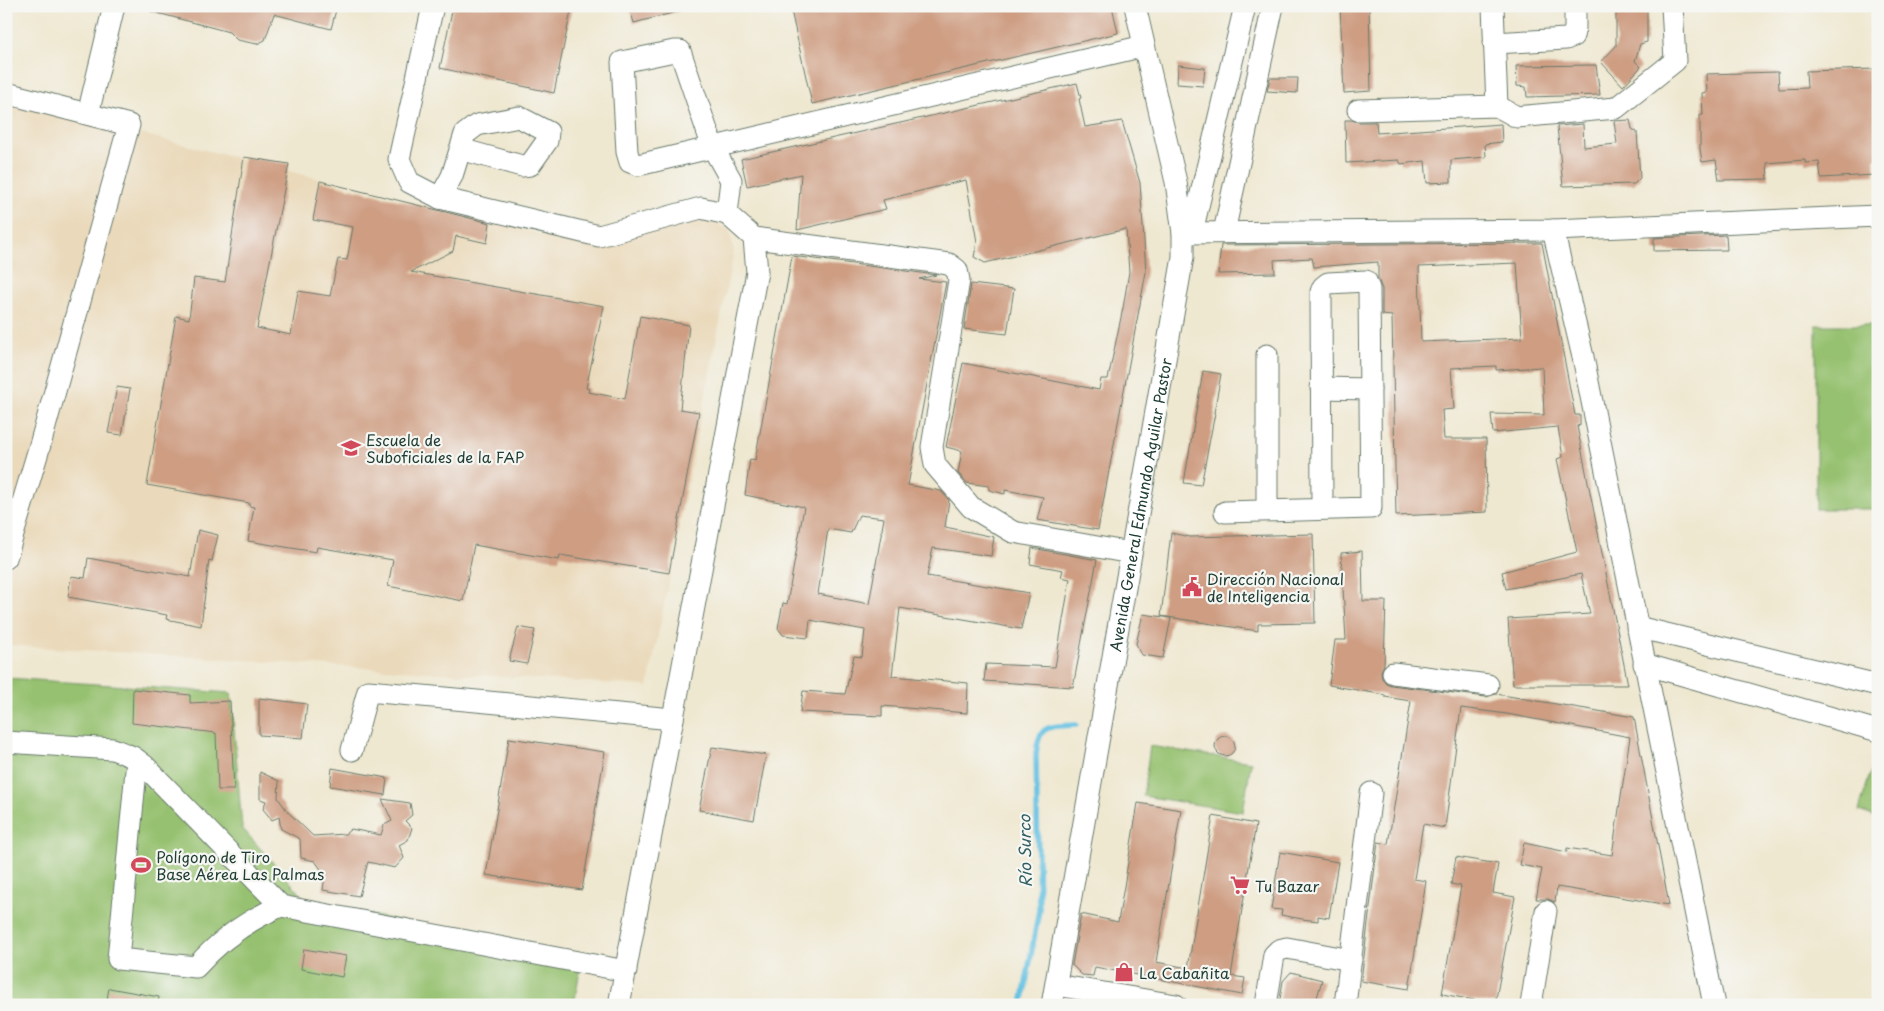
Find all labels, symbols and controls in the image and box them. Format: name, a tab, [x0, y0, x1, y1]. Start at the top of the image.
street label: Avenida General Edmundo Aguilar Pastor	[1103, 356, 1177, 653]
place label: Escuela de Suboficiales de la FAP	[366, 428, 524, 468]
school or university icon: Escuela de Suboficiales de la FAP	[340, 437, 362, 459]
place label: Dirección Nacional de Inteligencia	[1207, 567, 1344, 607]
public building icon: Dirección Nacional de Inteligencia	[1181, 576, 1203, 598]
water label: Río Surco	[1011, 813, 1037, 887]
place label: Polígono de Tiro Base Aérea Las Palmas	[156, 845, 324, 885]
sports icon: Polígono de Tiro Base Aérea Las Palmas	[130, 854, 152, 876]
supermarket icon: Tu Bazar	[1229, 874, 1251, 896]
place label: Tu Bazar	[1255, 874, 1319, 897]
shop icon: La Cabañita	[1113, 961, 1135, 983]
place label: La Cabañita	[1139, 961, 1230, 984]

